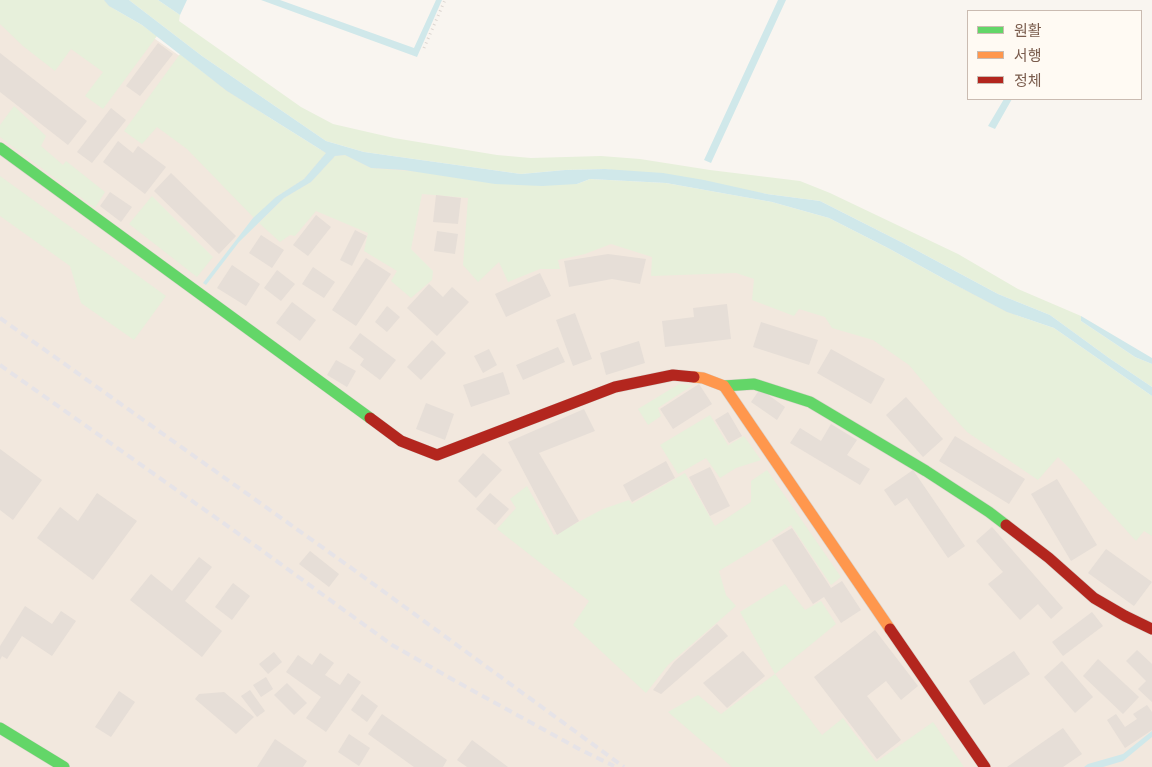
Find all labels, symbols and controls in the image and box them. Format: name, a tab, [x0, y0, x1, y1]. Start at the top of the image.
legend	[967, 10, 1142, 100]
text: 원활	[1014, 22, 1042, 40]
text: 서행	[1014, 47, 1042, 65]
text: 정체	[1014, 72, 1042, 90]

